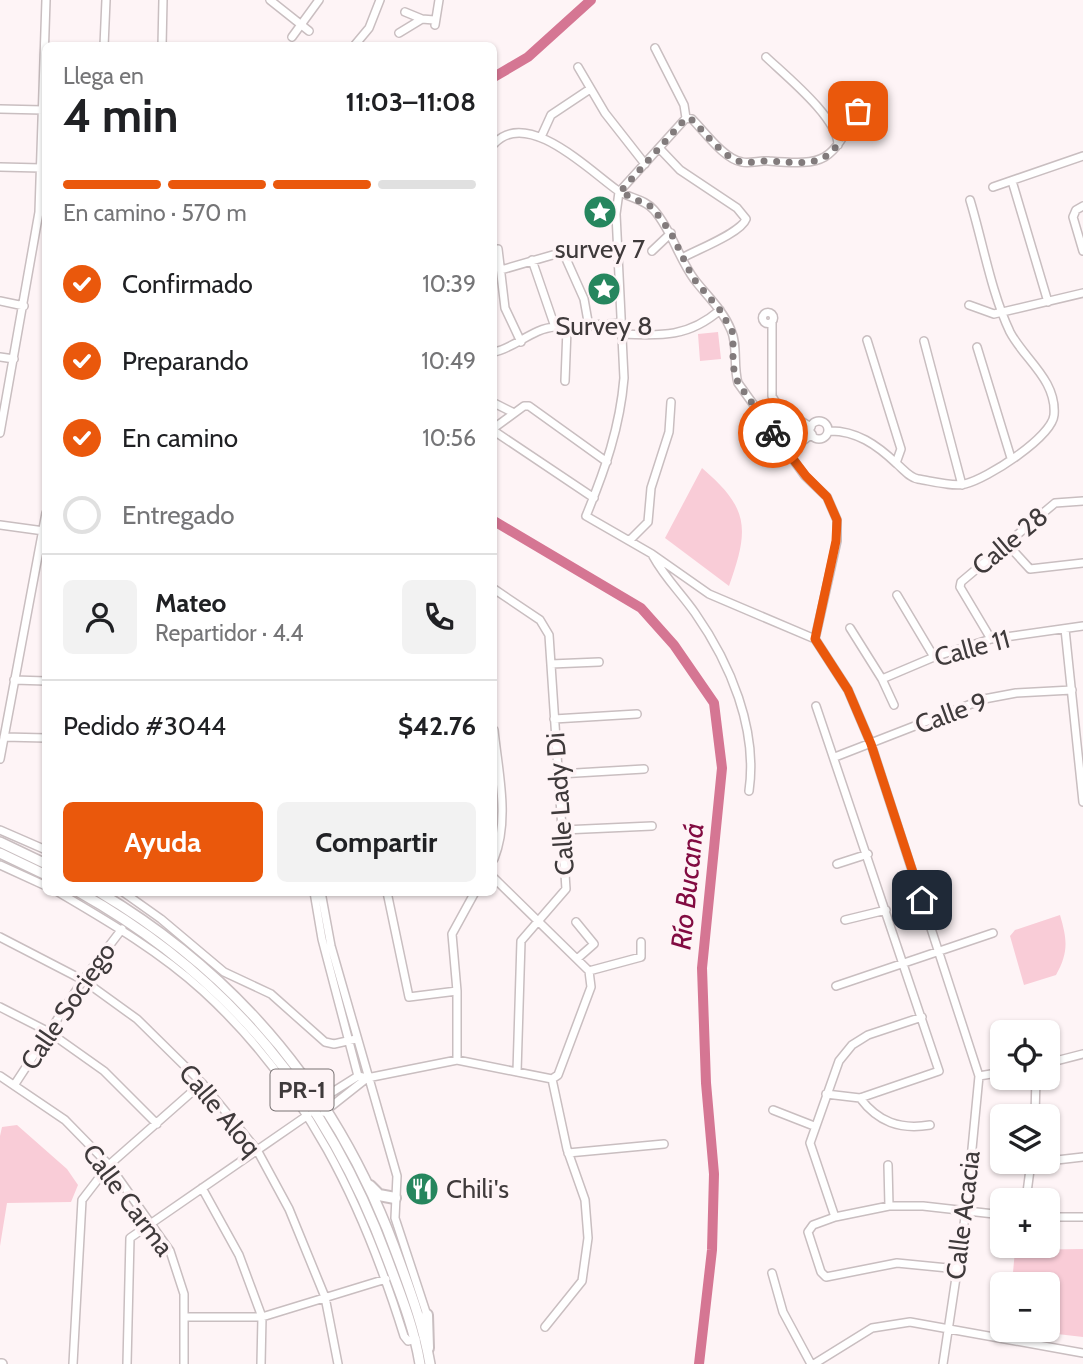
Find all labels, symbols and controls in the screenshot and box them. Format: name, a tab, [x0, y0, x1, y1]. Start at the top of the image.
text: Llega en	[63, 62, 144, 90]
pin	[828, 81, 888, 141]
text: 11:03–11:08	[346, 86, 476, 118]
text: 4 min	[63, 88, 178, 144]
icon: bag	[839, 92, 877, 130]
place icon: survey 7	[581, 193, 619, 231]
text: En camino · 570 m	[63, 199, 247, 227]
place label: survey 7	[555, 233, 645, 265]
icon: check	[63, 265, 101, 303]
text: Confirmado	[122, 268, 253, 300]
text: 10:39	[422, 270, 476, 298]
place icon: Survey 8	[585, 270, 623, 308]
place label: Survey 8	[555, 310, 653, 342]
icon: check	[63, 342, 101, 380]
text: Preparando	[122, 345, 249, 377]
text: 10:49	[421, 347, 476, 375]
courier	[738, 398, 808, 468]
icon: bike	[754, 414, 792, 452]
icon: check	[63, 419, 101, 457]
text: En camino	[122, 422, 238, 454]
text: 10:56	[422, 424, 476, 452]
text: Entregado	[122, 499, 235, 531]
street label: Calle 28	[966, 500, 1054, 582]
button: person	[63, 580, 137, 654]
button: phone	[402, 580, 476, 654]
text: Mateo	[155, 587, 226, 619]
text: Repartidor · 4.4	[155, 619, 304, 647]
street label: Calle 11	[931, 623, 1013, 673]
street label: Calle 9	[910, 685, 992, 741]
text: Pedido #3044	[63, 710, 226, 742]
text: $42.76	[398, 710, 476, 742]
street label: Calle Lady Di	[539, 732, 581, 876]
button: Ayuda	[63, 802, 263, 882]
button: Compartir	[277, 802, 476, 882]
water label: Río Bucaná	[663, 821, 711, 951]
pin	[892, 870, 952, 930]
icon: home	[903, 881, 941, 919]
street label: Calle Sociego	[14, 936, 122, 1076]
map controls	[990, 1020, 1060, 1342]
button: locate	[990, 1020, 1060, 1090]
street label: Calle Aloq	[172, 1057, 268, 1163]
road number: PR-1	[270, 1070, 334, 1110]
button: layers	[990, 1104, 1060, 1174]
street label: Calle Carma	[76, 1138, 181, 1263]
street label: Calle Acacia	[939, 1148, 987, 1281]
restaurant icon: Chili's	[403, 1170, 441, 1208]
place label: Chili's	[446, 1173, 509, 1205]
button: +	[990, 1188, 1060, 1258]
button: −	[990, 1272, 1060, 1342]

